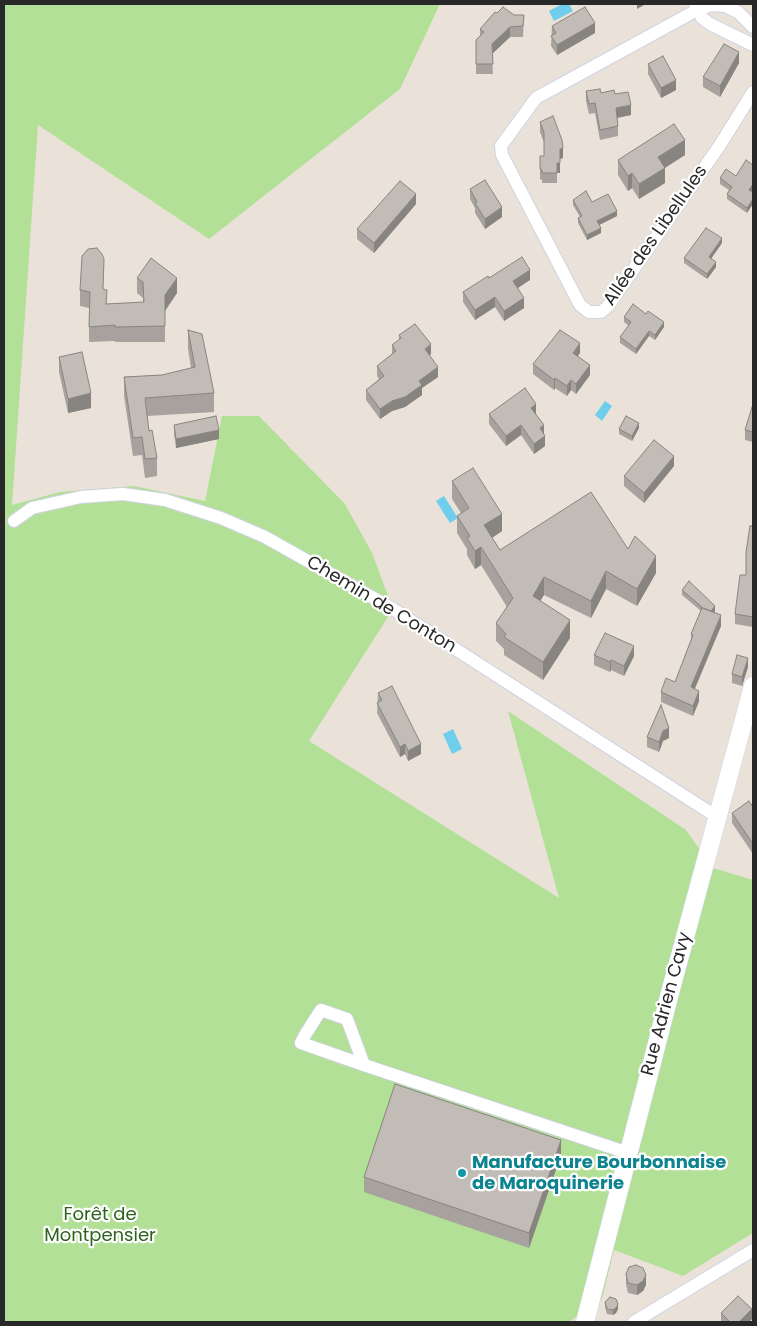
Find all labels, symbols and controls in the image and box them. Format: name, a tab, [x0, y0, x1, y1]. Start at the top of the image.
street label: Allée des Libellules	[599, 162, 713, 310]
street label: Chemin de Conton	[302, 552, 460, 658]
street label: Rue Adrien Cavy	[637, 930, 697, 1078]
place label: Manufacture Bourbonnaise de Maroquinerie	[472, 1152, 726, 1194]
marker: Manufacture Bourbonnaise de Maroquinerie	[456, 1167, 468, 1179]
park label: Forêt de Montpensier	[44, 1204, 156, 1246]

